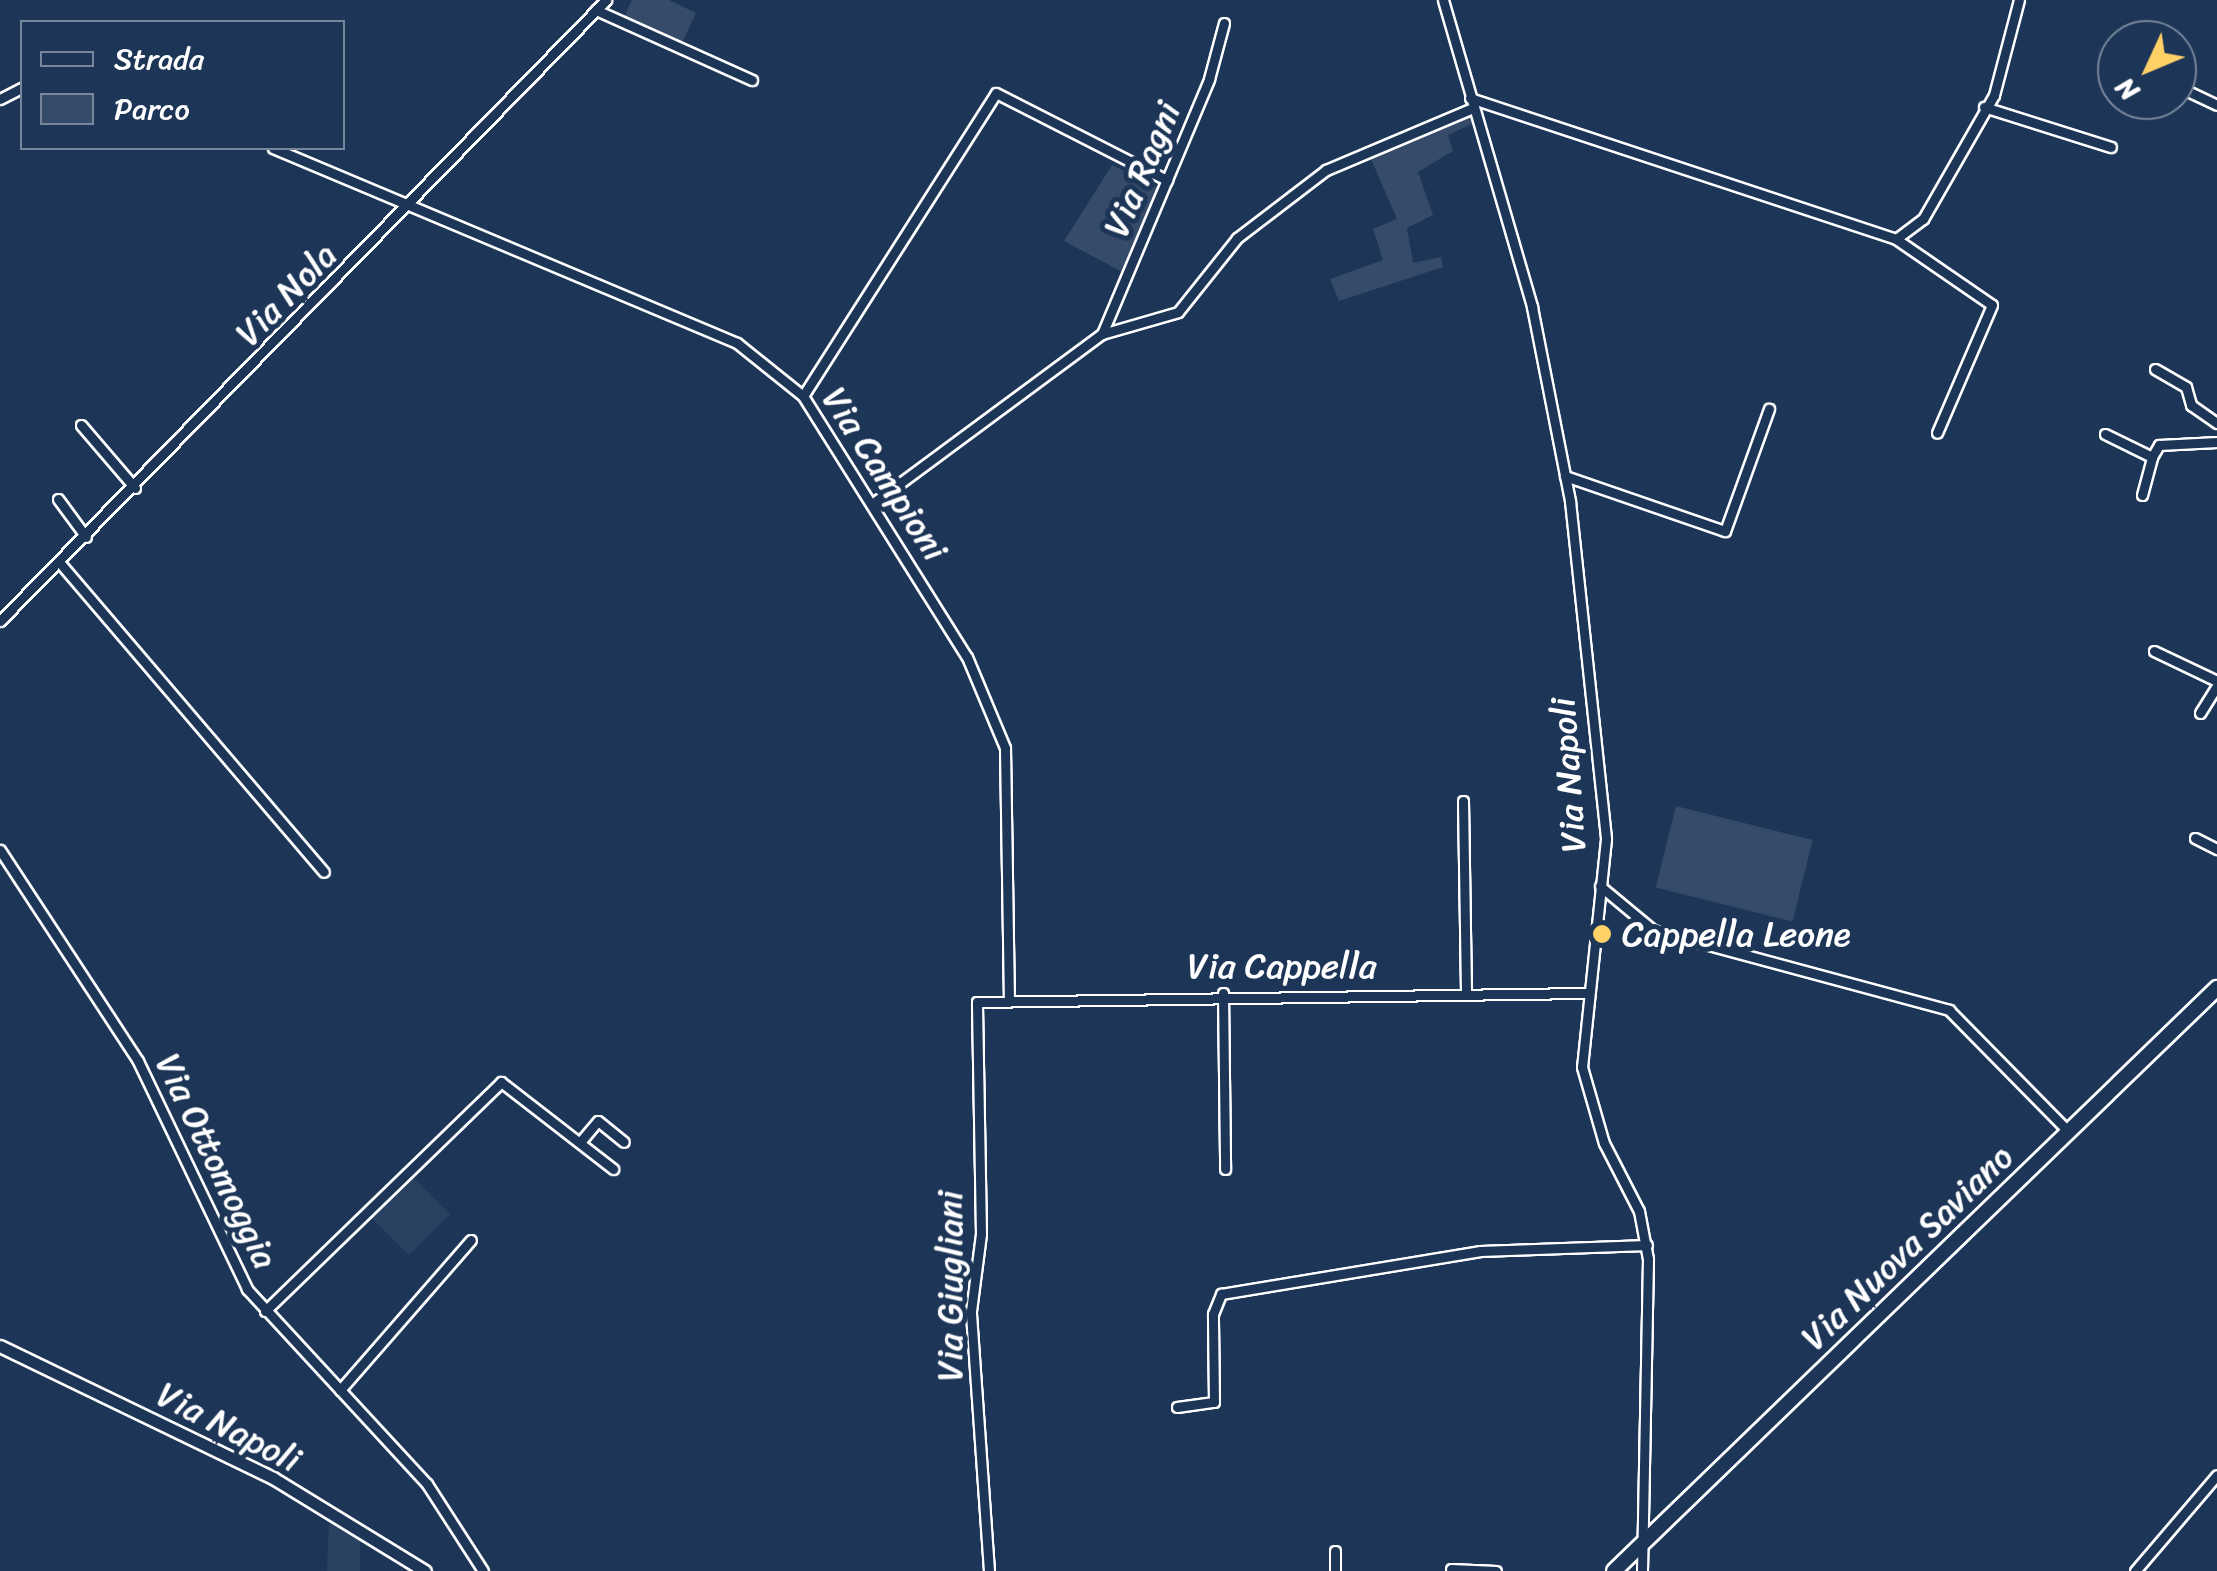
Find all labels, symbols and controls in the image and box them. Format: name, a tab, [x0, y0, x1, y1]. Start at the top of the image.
legend	[20, 20, 345, 150]
north arrow	[2097, 20, 2197, 120]
text: Strada	[114, 32, 204, 86]
text: N	[2102, 66, 2151, 114]
text: Parco	[114, 82, 190, 136]
street label: Via Ragni	[1095, 95, 1189, 243]
street label: Via Nola	[227, 234, 345, 354]
street label: Via Campioni	[814, 380, 956, 568]
street label: Via Napoli	[1542, 696, 1594, 854]
place label: Cappella Leone	[1622, 913, 1851, 955]
marker: Cappella Leone	[1591, 923, 1613, 945]
street label: Via Cappella	[1188, 945, 1376, 987]
street label: Via Ottomoggia	[147, 1047, 287, 1275]
street label: Via Nuova Saviano	[1792, 1134, 2022, 1360]
street label: Via Giugliani	[929, 1191, 971, 1381]
street label: Via Napoli	[150, 1373, 308, 1481]

